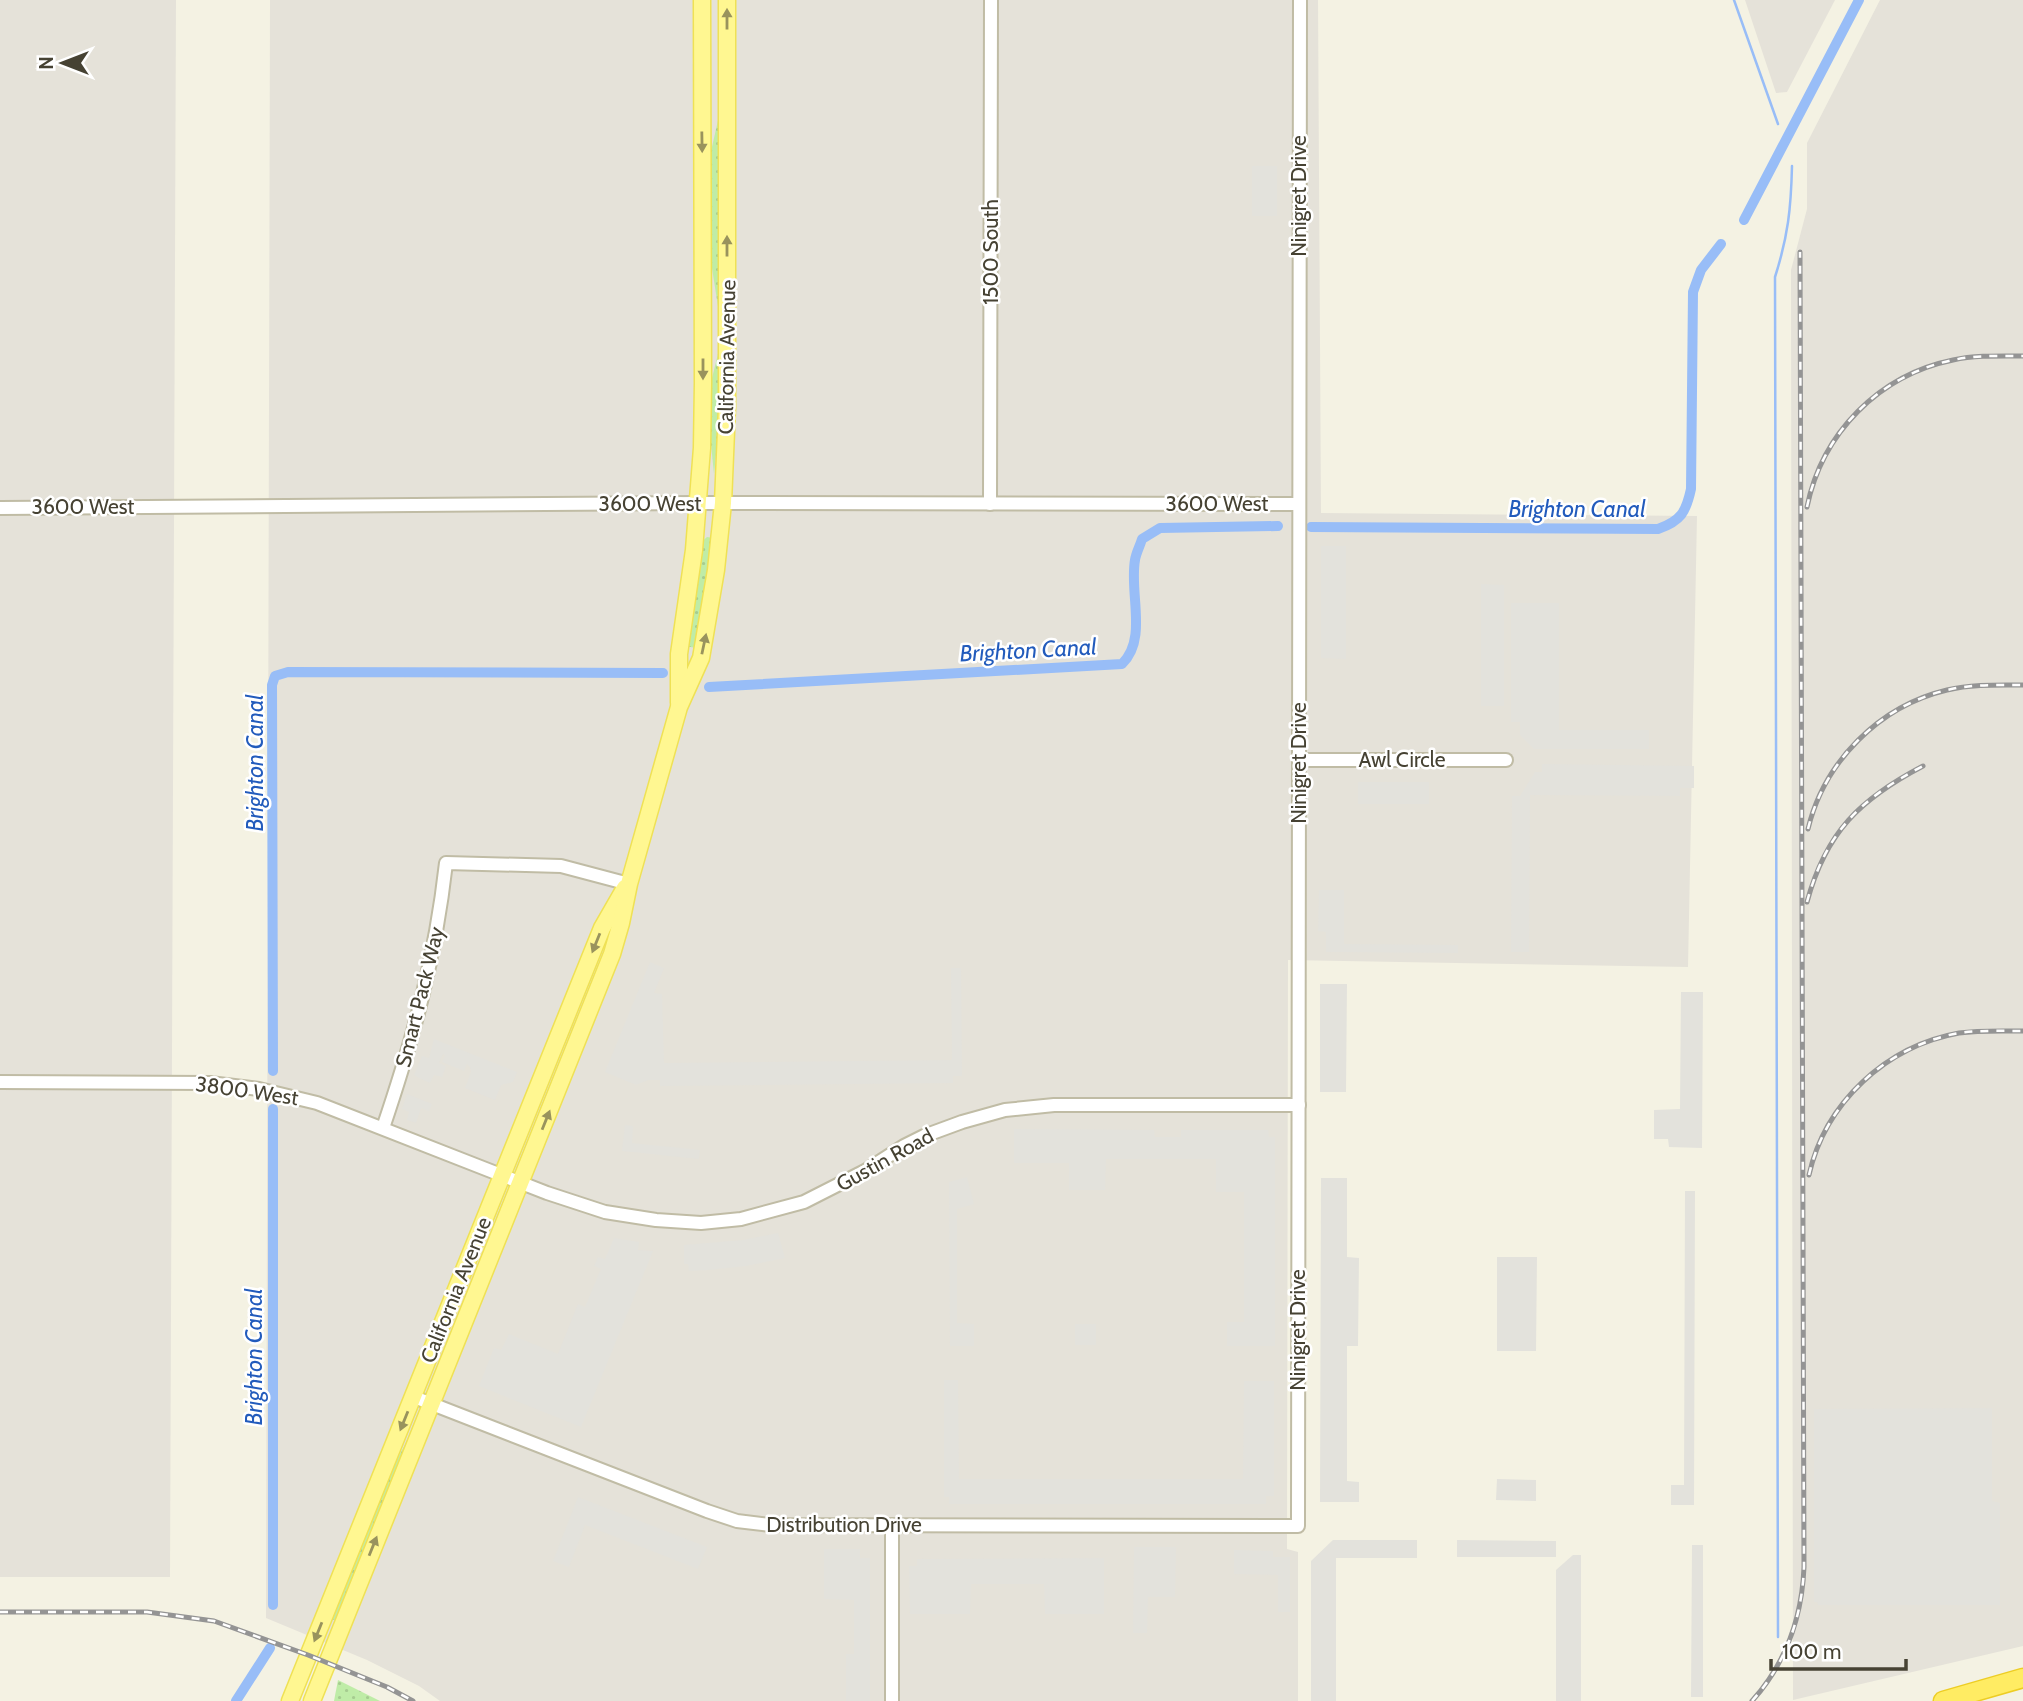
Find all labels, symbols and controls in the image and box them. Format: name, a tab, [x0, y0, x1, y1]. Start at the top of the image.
one-way arrow	[721, 7, 733, 29]
north arrow	[28, 28, 98, 98]
text: N	[35, 56, 58, 70]
one-way arrow	[696, 131, 708, 153]
street label: Ninigret Drive	[1286, 135, 1311, 257]
street label: 1500 South	[978, 199, 1003, 305]
one-way arrow	[721, 235, 733, 257]
street label: California Avenue	[713, 279, 740, 435]
one-way arrow	[697, 358, 709, 380]
street label: 3600 West	[599, 491, 701, 516]
street label: 3600 West	[1166, 491, 1268, 516]
street label: 3600 West	[32, 494, 134, 519]
water label: Brighton Canal	[1508, 495, 1646, 523]
water label: Brighton Canal	[959, 632, 1098, 668]
one-way arrow	[699, 633, 710, 655]
water label: Brighton Canal	[241, 694, 269, 832]
street label: Ninigret Drive	[1286, 702, 1311, 824]
street label: Awl Circle	[1359, 747, 1446, 772]
street label: Smart Pack Way	[390, 924, 449, 1070]
one-way arrow	[590, 933, 601, 954]
street label: 3800 West	[194, 1071, 300, 1110]
one-way arrow	[541, 1109, 552, 1130]
street label: Gustin Road	[832, 1123, 938, 1196]
street label: California Avenue	[415, 1213, 496, 1366]
street label: Ninigret Drive	[1285, 1269, 1310, 1391]
water label: Brighton Canal	[240, 1288, 268, 1426]
one-way arrow	[398, 1410, 409, 1431]
street label: Distribution Drive	[766, 1512, 922, 1537]
one-way arrow	[368, 1536, 379, 1557]
one-way arrow	[312, 1621, 323, 1642]
scale bar	[1771, 1628, 1906, 1672]
text: 100 m	[1782, 1639, 1841, 1664]

